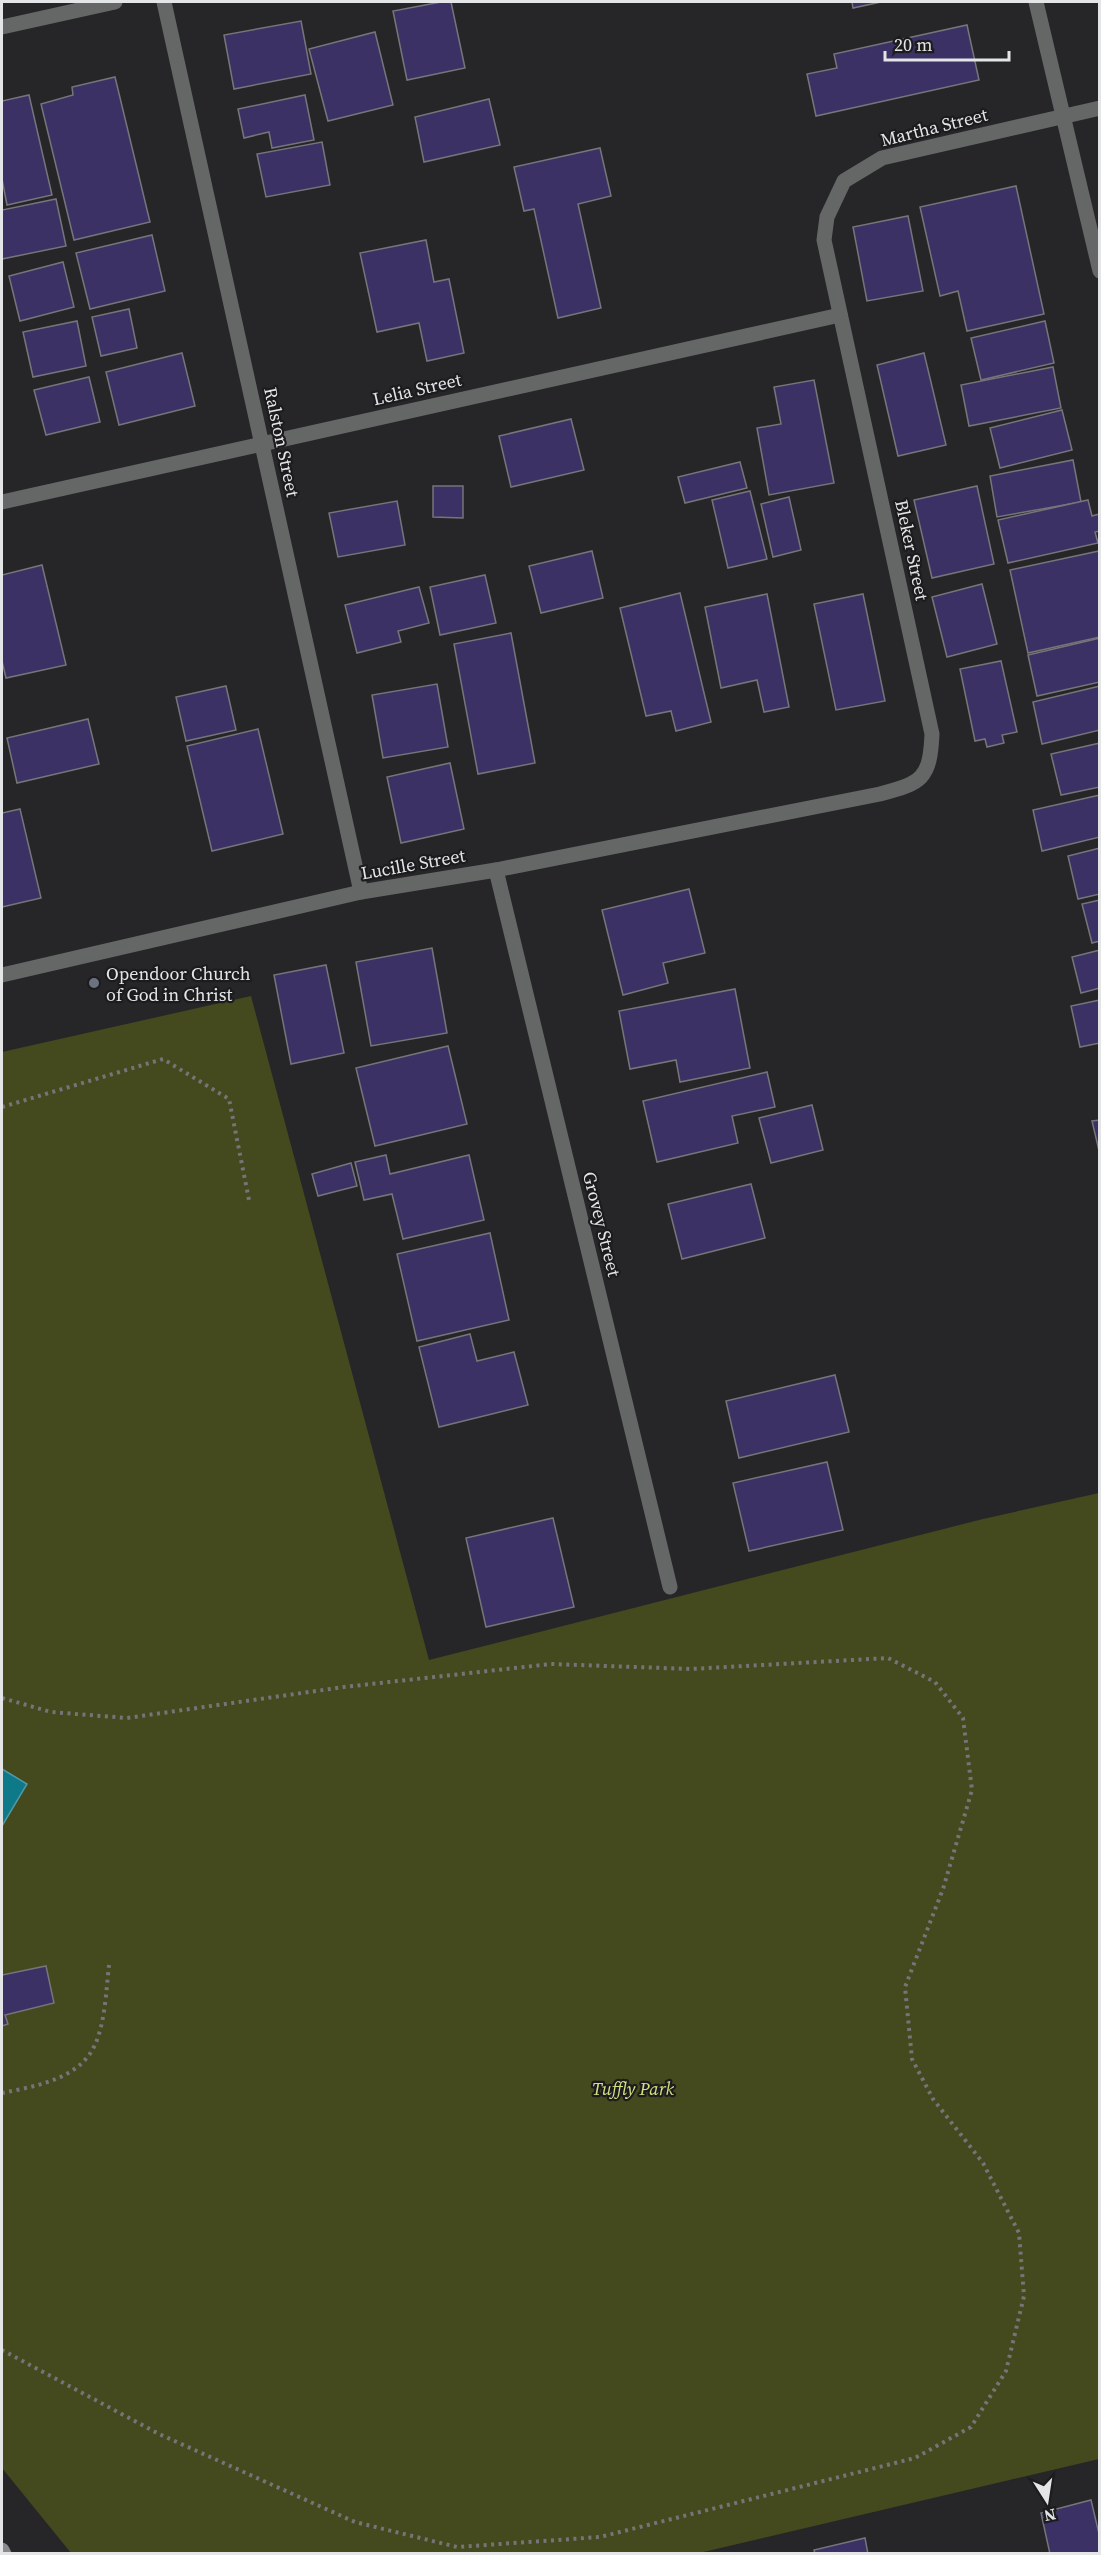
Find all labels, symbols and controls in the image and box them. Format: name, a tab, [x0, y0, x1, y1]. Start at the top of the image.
scale bar	[885, 24, 1010, 62]
text: 20 m	[894, 32, 932, 57]
street label: Martha Street	[878, 102, 990, 152]
street label: Lelia Street	[370, 367, 464, 411]
street label: Ralston Street	[258, 385, 306, 499]
street label: Bleker Street	[889, 497, 935, 603]
street label: Lucille Street	[359, 843, 467, 885]
place label: Opendoor Church of God in Christ	[106, 961, 251, 1007]
marker: Opendoor Church of God in Christ	[87, 976, 101, 990]
street label: Grovey Street	[577, 1169, 627, 1279]
park label: Tuffly Park	[592, 2076, 675, 2101]
north arrow	[1017, 2471, 1077, 2531]
text: N	[1042, 2504, 1058, 2528]

